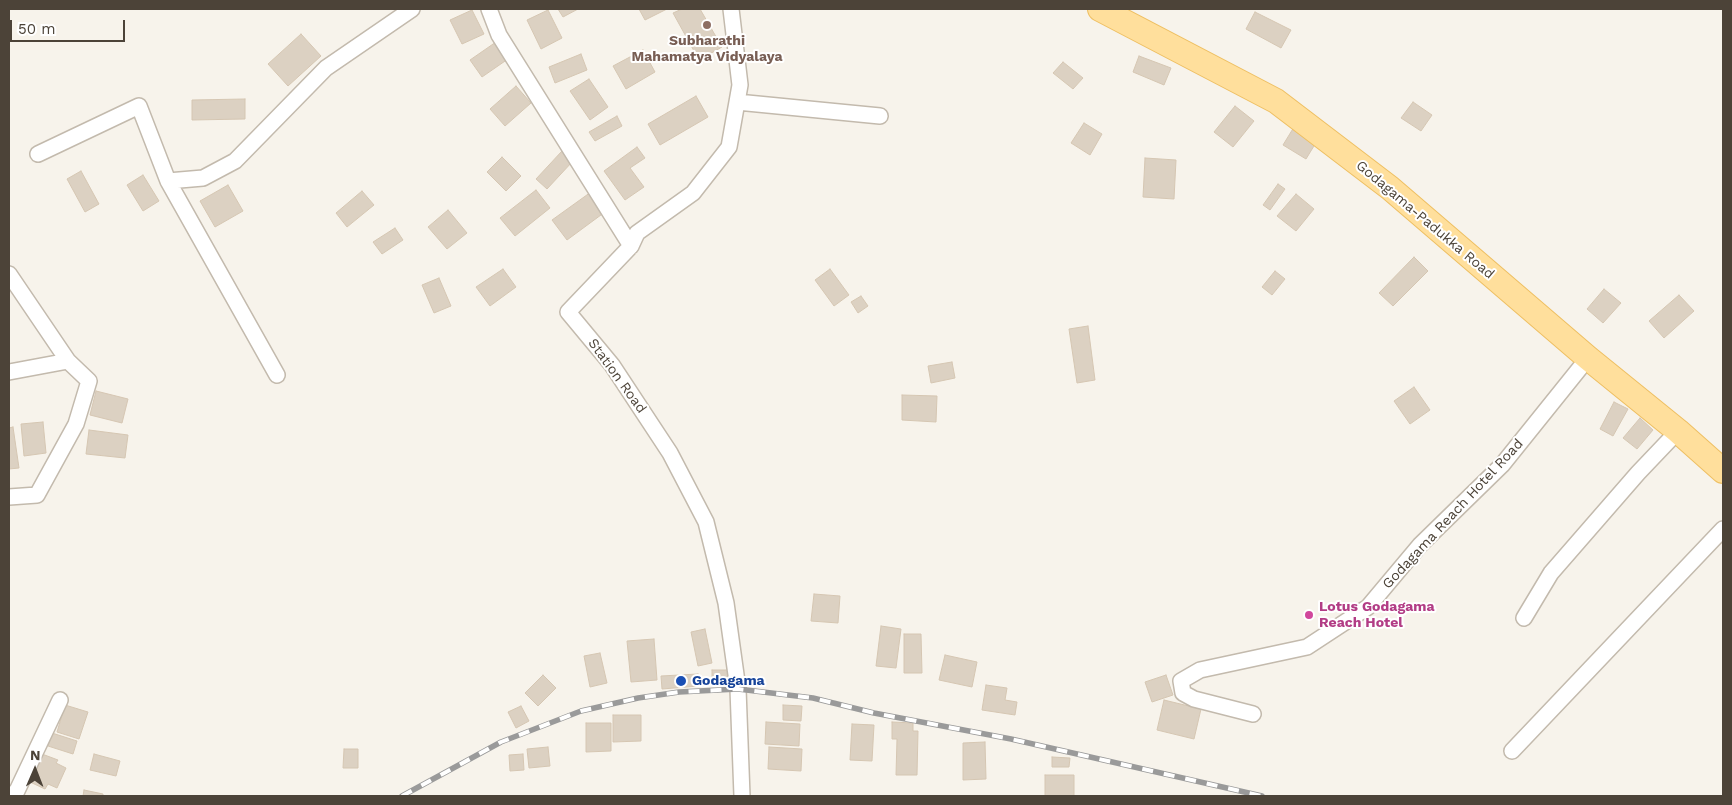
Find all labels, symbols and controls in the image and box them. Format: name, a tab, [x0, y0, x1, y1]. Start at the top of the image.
scale bar	[12, 10, 128, 42]
marker: Subharathi Mahamatya Vidyalaya	[701, 19, 713, 31]
text: 50 m	[18, 20, 55, 38]
place label: Subharathi Mahamatya Vidyalaya	[632, 33, 782, 65]
street label: Godagama-Padukka Road	[1352, 157, 1498, 283]
street label: Station Road	[584, 335, 650, 417]
street label: Godagama Reach Hotel Road	[1379, 436, 1527, 592]
place label: Lotus Godagama Reach Hotel	[1319, 599, 1435, 632]
marker: Lotus Godagama Reach Hotel	[1303, 609, 1315, 621]
place label: Godagama	[692, 673, 765, 689]
marker: Godagama	[674, 674, 688, 688]
north arrow	[10, 745, 60, 795]
text: N	[30, 747, 41, 763]

